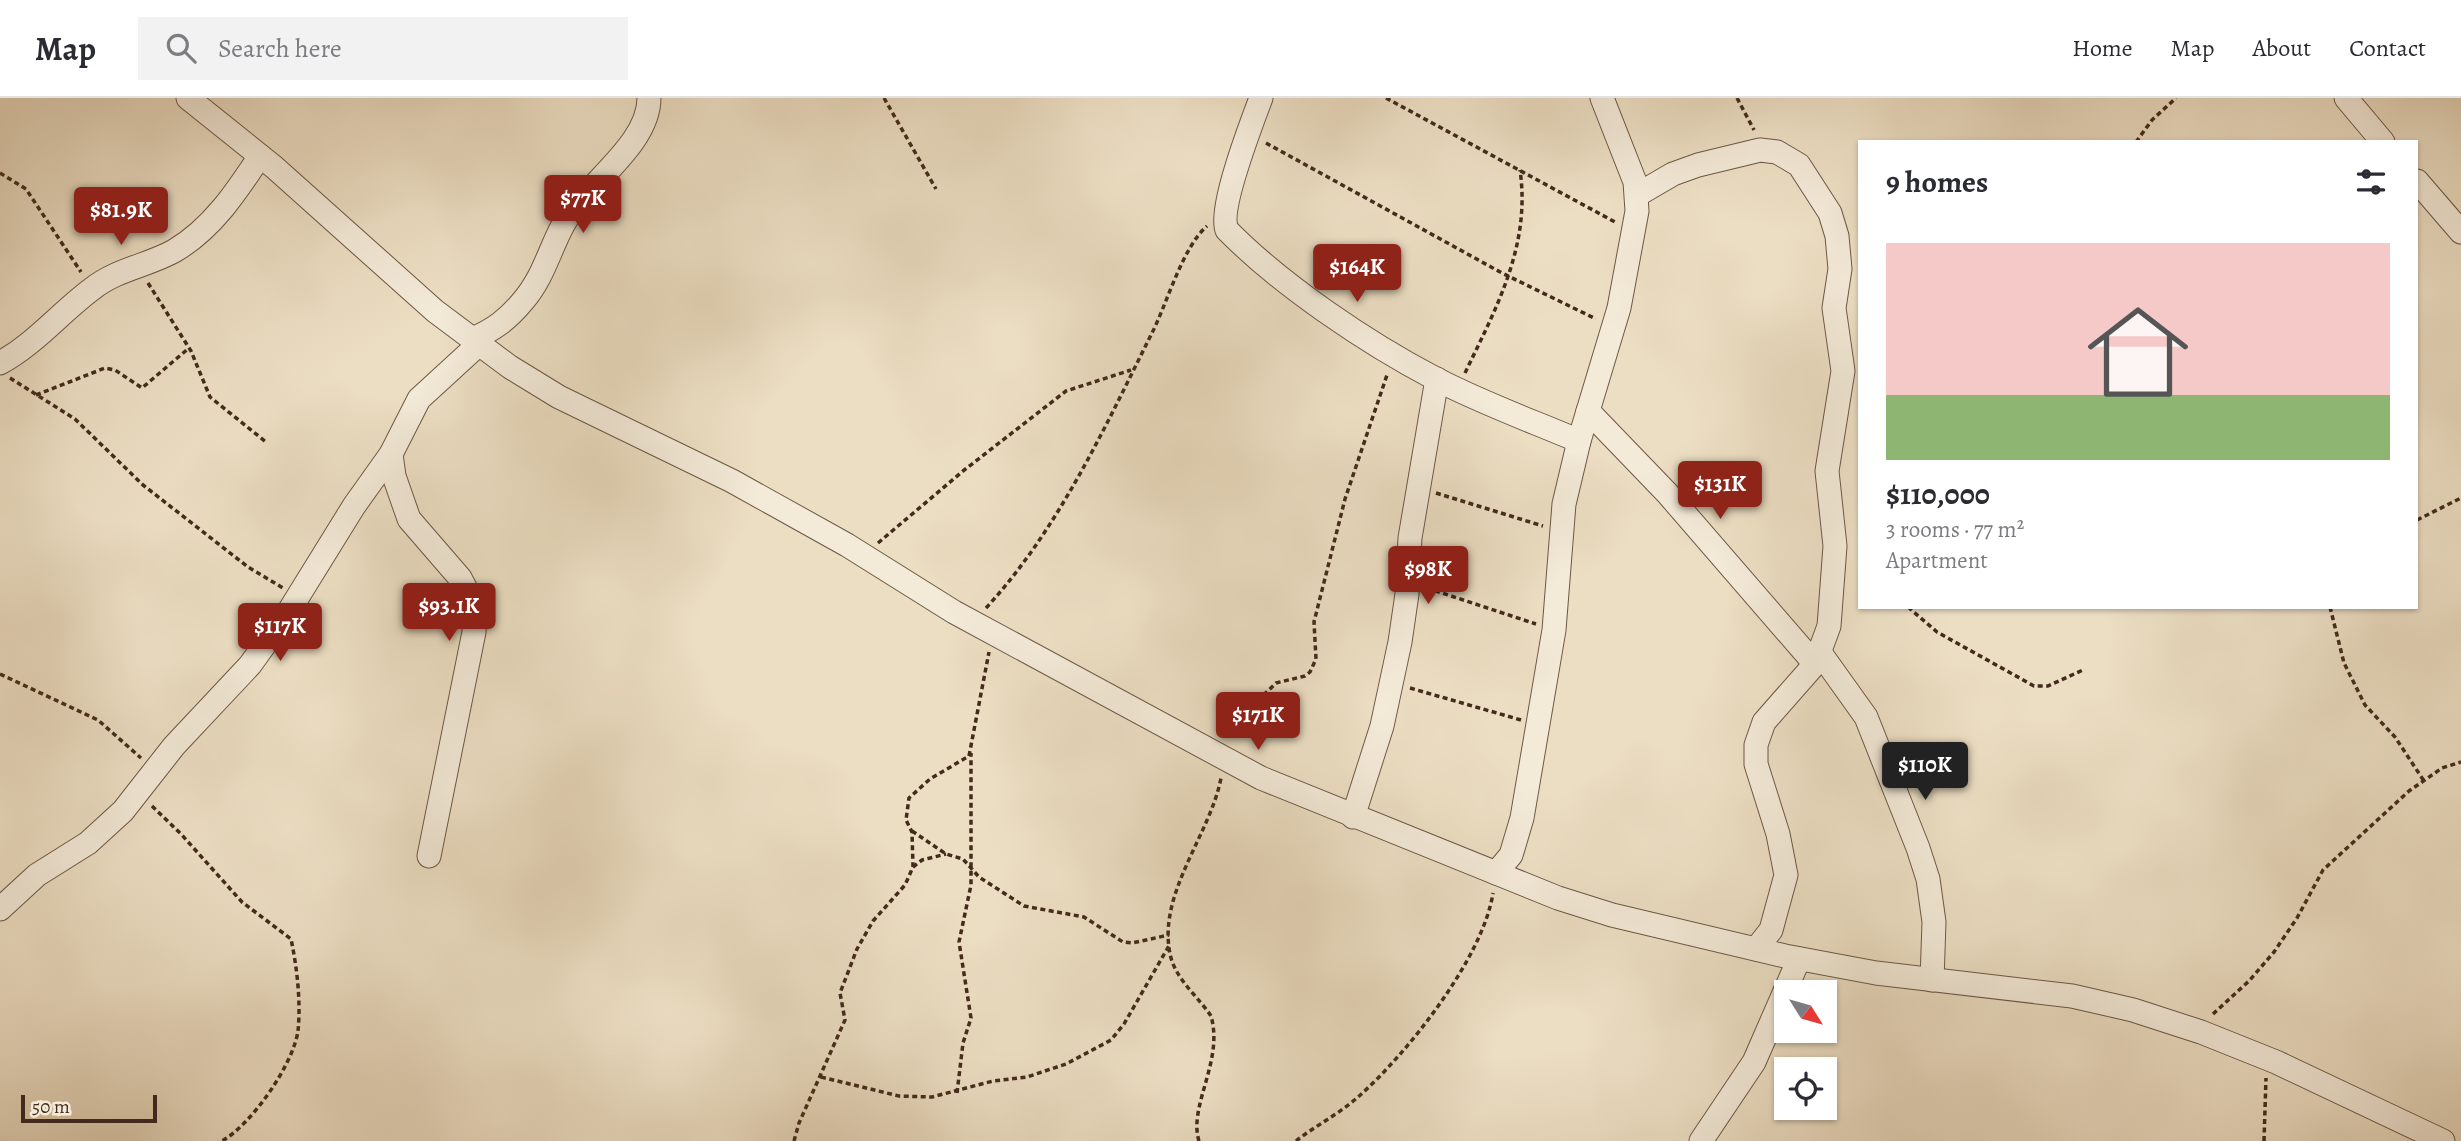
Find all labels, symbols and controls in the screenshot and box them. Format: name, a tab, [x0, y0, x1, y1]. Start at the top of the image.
search box	[138, 17, 628, 80]
text: Map	[35, 26, 96, 71]
icon: search	[162, 29, 200, 67]
text: Search here	[218, 31, 342, 66]
text: Home	[2072, 32, 2133, 64]
text: Map	[2171, 32, 2215, 64]
text: About	[2253, 32, 2311, 64]
text: Contact	[2349, 32, 2426, 64]
text: 9 homes	[1886, 162, 1988, 202]
icon: filters	[2352, 163, 2390, 201]
pin: $77K	[542, 176, 624, 235]
text: $77K	[560, 182, 606, 213]
pin: $81.9K	[64, 188, 178, 247]
text: $81.9K	[90, 194, 152, 225]
pin: $164K	[1308, 244, 1406, 304]
text: $164K	[1329, 251, 1385, 282]
icon: home	[2075, 289, 2201, 415]
pin: $131K	[1671, 462, 1769, 521]
text: $131K	[1694, 468, 1746, 499]
text: $110,000	[1886, 474, 1990, 514]
text: 3 rooms · 77 m²	[1886, 514, 2024, 545]
text: Apartment	[1886, 545, 1988, 576]
pin: $98K	[1387, 546, 1469, 606]
text: $98K	[1404, 553, 1452, 584]
pin: $93.1K	[392, 584, 506, 643]
text: $93.1K	[419, 590, 479, 621]
pin: $117K	[231, 603, 329, 663]
text: $117K	[254, 610, 306, 641]
pin: $171K	[1209, 692, 1307, 752]
text: $171K	[1232, 699, 1284, 730]
pin: $110K	[1876, 742, 1974, 802]
text: $110K	[1898, 749, 1952, 780]
north arrow	[1774, 980, 1838, 1043]
map controls	[1774, 980, 1837, 1120]
button: locate	[1774, 1057, 1837, 1120]
scale bar	[21, 1092, 158, 1124]
text: 50 m	[32, 1094, 70, 1120]

